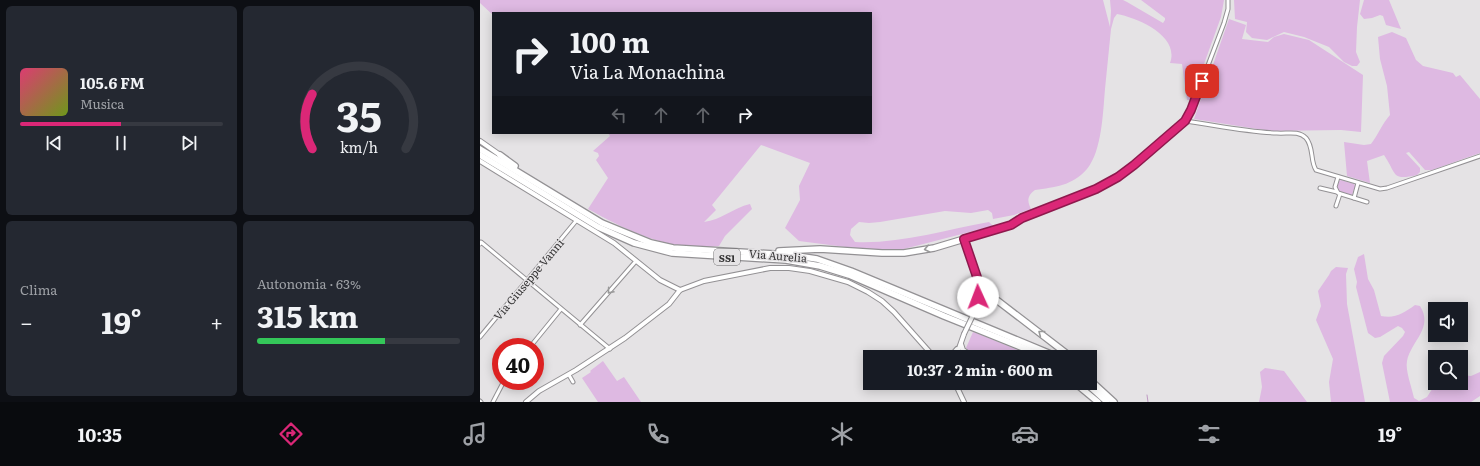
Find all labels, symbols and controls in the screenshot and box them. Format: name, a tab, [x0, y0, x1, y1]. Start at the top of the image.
text: 100 m	[570, 20, 650, 62]
icon: right	[504, 28, 556, 80]
text: Via La Monachina	[570, 58, 725, 85]
pin	[1185, 64, 1219, 98]
icon: arrive	[1191, 70, 1213, 92]
text: 105.6 FM	[80, 71, 145, 94]
text: 35	[336, 82, 381, 144]
text: Musica	[80, 94, 124, 113]
icon: left	[608, 104, 630, 126]
icon: ahead	[650, 104, 672, 126]
icon: ahead	[692, 104, 714, 126]
icon: right	[734, 104, 756, 126]
icon: previous	[43, 132, 65, 154]
icon: pause	[110, 132, 132, 154]
icon: next	[178, 132, 200, 154]
text: km/h	[339, 135, 378, 156]
street label: Via Giuseppe Vanni	[489, 235, 567, 323]
street label: Via Aurelia	[748, 244, 808, 266]
one-way arrow	[924, 245, 930, 253]
road number: SS1	[714, 249, 740, 265]
text: Autonomia · 63%	[257, 274, 361, 293]
position arrow	[957, 276, 999, 318]
text: Clima	[20, 280, 57, 299]
one-way arrow	[608, 286, 615, 293]
text: 315 km	[257, 293, 358, 337]
text: 19°	[101, 299, 142, 343]
map controls	[1428, 302, 1468, 390]
button: sound	[1428, 302, 1468, 342]
text: −	[20, 305, 33, 338]
text: +	[210, 305, 223, 338]
one-way arrow	[1038, 331, 1045, 338]
speed limit sign: 40	[492, 338, 544, 390]
button: search	[1428, 350, 1468, 390]
text: 10:37 · 2 min · 600 m	[907, 358, 1053, 381]
icon: directions	[277, 420, 305, 448]
icon: music	[461, 420, 489, 448]
icon: phone	[644, 420, 672, 448]
icon: climate	[828, 420, 856, 448]
icon: car	[1011, 420, 1039, 448]
icon: filters	[1195, 420, 1223, 448]
text: 10:35	[78, 421, 122, 448]
text: 19°	[1378, 421, 1402, 448]

